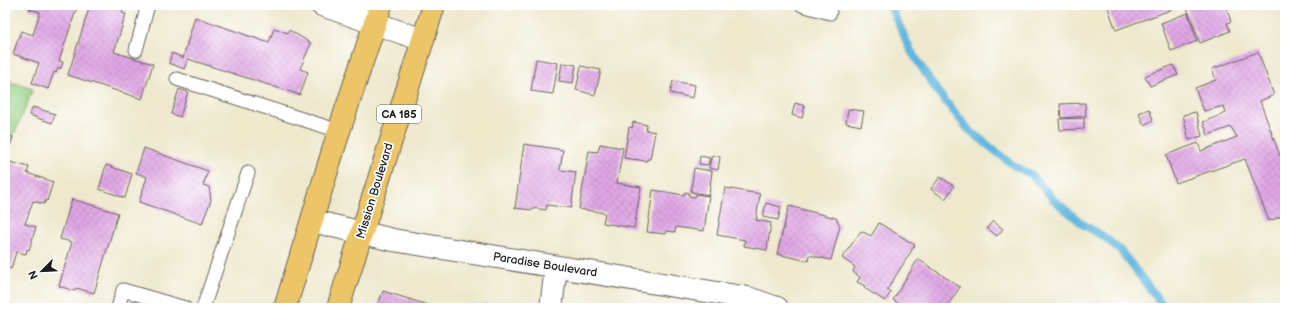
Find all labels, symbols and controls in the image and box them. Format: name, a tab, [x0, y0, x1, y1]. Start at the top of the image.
road number: CA 185	[377, 105, 421, 123]
street label: Mission Boulevard	[353, 141, 397, 241]
street label: Paradise Boulevard	[492, 249, 598, 281]
north arrow	[22, 251, 62, 291]
text: N	[26, 268, 41, 281]

